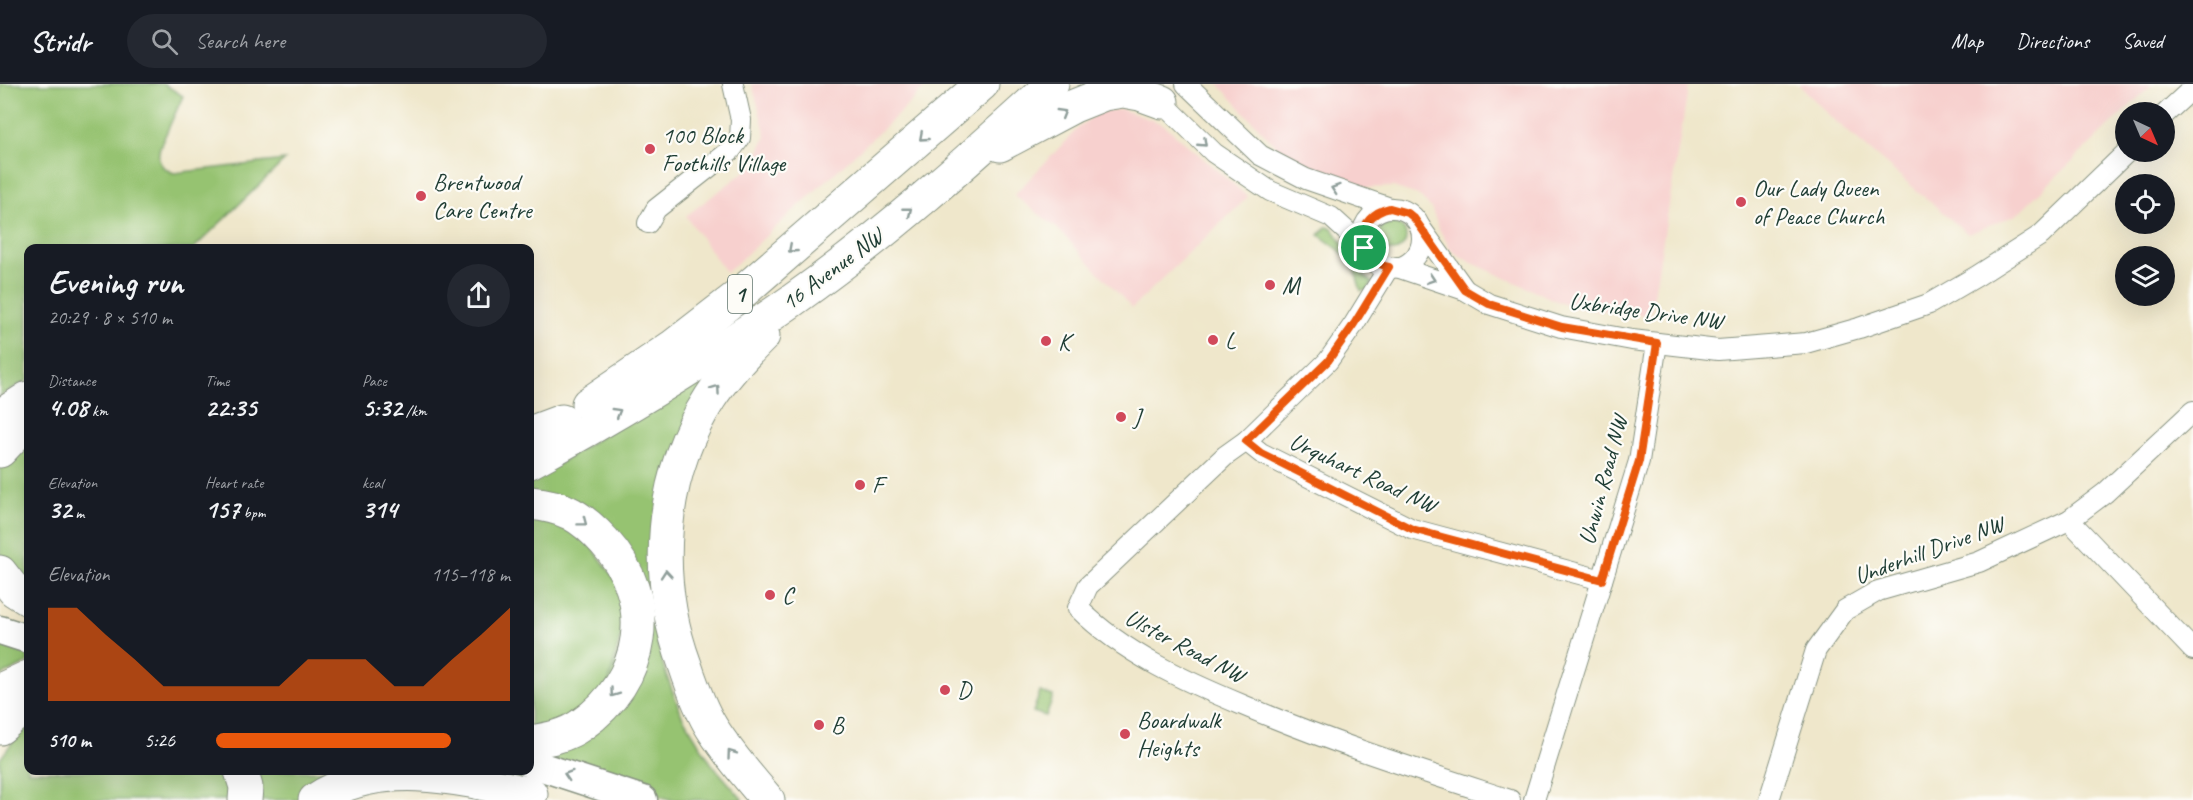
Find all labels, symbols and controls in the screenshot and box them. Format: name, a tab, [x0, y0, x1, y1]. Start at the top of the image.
search box	[127, 14, 547, 68]
text: Stridr	[30, 24, 91, 59]
icon: search	[148, 25, 181, 58]
text: Search here	[196, 27, 285, 55]
text: Map	[1951, 28, 1983, 54]
text: Directions	[2016, 28, 2089, 54]
text: Saved	[2122, 28, 2163, 54]
north arrow	[2115, 102, 2175, 162]
map controls	[2115, 102, 2175, 306]
one-way arrow	[1055, 109, 1066, 121]
place label: 100 Block Foothills Village	[662, 120, 787, 178]
one-way arrow	[919, 130, 930, 141]
one-way arrow	[1196, 136, 1207, 147]
marker: 100 Block Foothills Village	[643, 142, 657, 156]
place label: Brentwood Care Centre	[433, 167, 534, 225]
place label: Our Lady Queen of Peace Church	[1753, 173, 1885, 231]
button: locate	[2115, 174, 2175, 234]
one-way arrow	[1330, 184, 1341, 196]
marker: Brentwood Care Centre	[414, 189, 428, 203]
marker: Our Lady Queen of Peace Church	[1734, 195, 1748, 209]
one-way arrow	[901, 207, 912, 218]
street label: 16 Avenue NW	[775, 219, 891, 317]
pin	[1338, 222, 1389, 273]
icon: arrive	[1347, 231, 1380, 264]
one-way arrow	[788, 242, 799, 253]
button: layers	[2115, 246, 2175, 306]
text: Evening run	[48, 261, 183, 303]
button: share	[447, 264, 510, 327]
place label: M	[1282, 270, 1302, 300]
one-way arrow	[1425, 271, 1436, 284]
road number: 1	[728, 275, 752, 313]
marker: M	[1263, 278, 1277, 292]
street label: Uxbridge Drive NW	[1567, 285, 1727, 337]
text: 20:29 · 8 × 510 m	[48, 305, 172, 330]
place label: L	[1225, 325, 1236, 355]
place label: K	[1058, 326, 1075, 356]
marker: L	[1206, 333, 1220, 347]
marker: K	[1039, 334, 1053, 348]
text: Distance	[48, 371, 96, 391]
text: Time	[205, 371, 229, 391]
text: Pace	[362, 371, 387, 391]
one-way arrow	[709, 385, 720, 396]
text: 4.08	[48, 391, 88, 424]
text: 22:35	[205, 391, 257, 424]
text: 5:32	[362, 391, 402, 424]
text: km	[88, 401, 108, 421]
text: /km	[402, 401, 427, 421]
place label: J	[1132, 402, 1144, 432]
one-way arrow	[611, 408, 621, 419]
marker: J	[1114, 410, 1128, 424]
street label: Unwin Road NW	[1571, 410, 1635, 548]
street label: Urquhart Road NW	[1285, 426, 1444, 521]
place label: F	[872, 470, 888, 500]
text: Elevation	[48, 473, 97, 493]
text: Heart rate	[205, 473, 263, 493]
text: kcal	[362, 473, 383, 493]
marker: F	[853, 478, 867, 492]
text: 32	[48, 493, 71, 526]
text: 157	[205, 493, 240, 526]
text: 314	[362, 493, 397, 526]
text: m	[71, 503, 84, 523]
text: bpm	[240, 503, 265, 523]
street label: Underhill Drive NW	[1850, 508, 2010, 591]
one-way arrow	[577, 514, 588, 525]
text: Elevation	[48, 562, 110, 587]
text: 115–118 m	[431, 562, 510, 587]
one-way arrow	[660, 569, 673, 578]
place label: C	[782, 580, 796, 610]
marker: C	[763, 588, 777, 602]
street label: Ulster Road NW	[1120, 602, 1252, 691]
place label: D	[957, 675, 973, 705]
marker: D	[938, 683, 952, 697]
one-way arrow	[611, 686, 622, 697]
place label: Boardwalk Heights	[1137, 705, 1223, 763]
place label: B	[831, 710, 845, 740]
marker: B	[812, 718, 826, 732]
marker: Boardwalk Heights	[1118, 727, 1132, 741]
text: 510 m	[48, 728, 91, 753]
text: 5:26	[144, 728, 175, 753]
one-way arrow	[728, 750, 739, 761]
one-way arrow	[563, 770, 574, 783]

